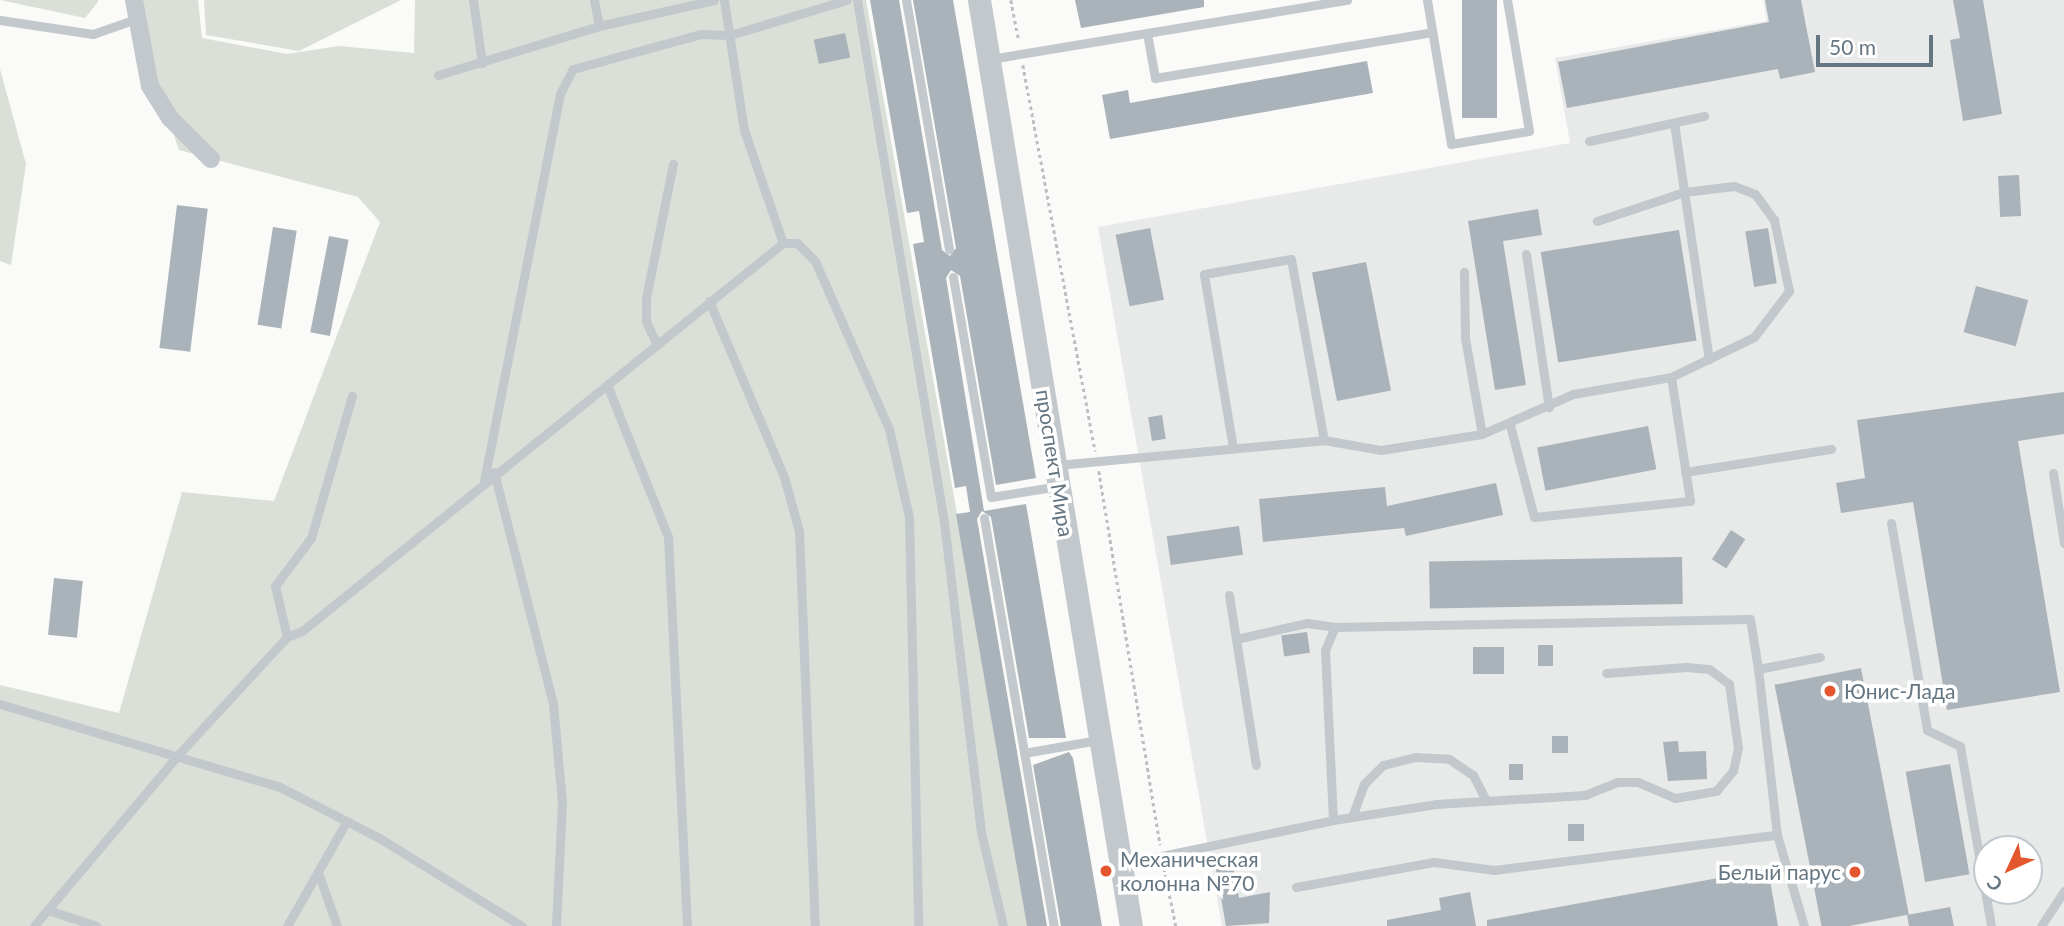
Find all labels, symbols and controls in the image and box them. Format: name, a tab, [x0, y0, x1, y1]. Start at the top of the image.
scale bar	[1819, 21, 1936, 65]
text: 50 m	[1829, 34, 1876, 59]
street label: проспект Мира	[1031, 387, 1079, 539]
place label: Юнис-Лада	[1844, 678, 1955, 704]
marker: Юнис-Лада	[1822, 683, 1838, 699]
north arrow	[1973, 835, 2043, 905]
place label: Механическая колонна №70	[1120, 846, 1259, 896]
place label: Белый парус	[1718, 859, 1841, 885]
marker: Механическая колонна №70	[1098, 863, 1114, 879]
marker: Белый парус	[1847, 864, 1863, 880]
text: С	[1982, 871, 2007, 896]

